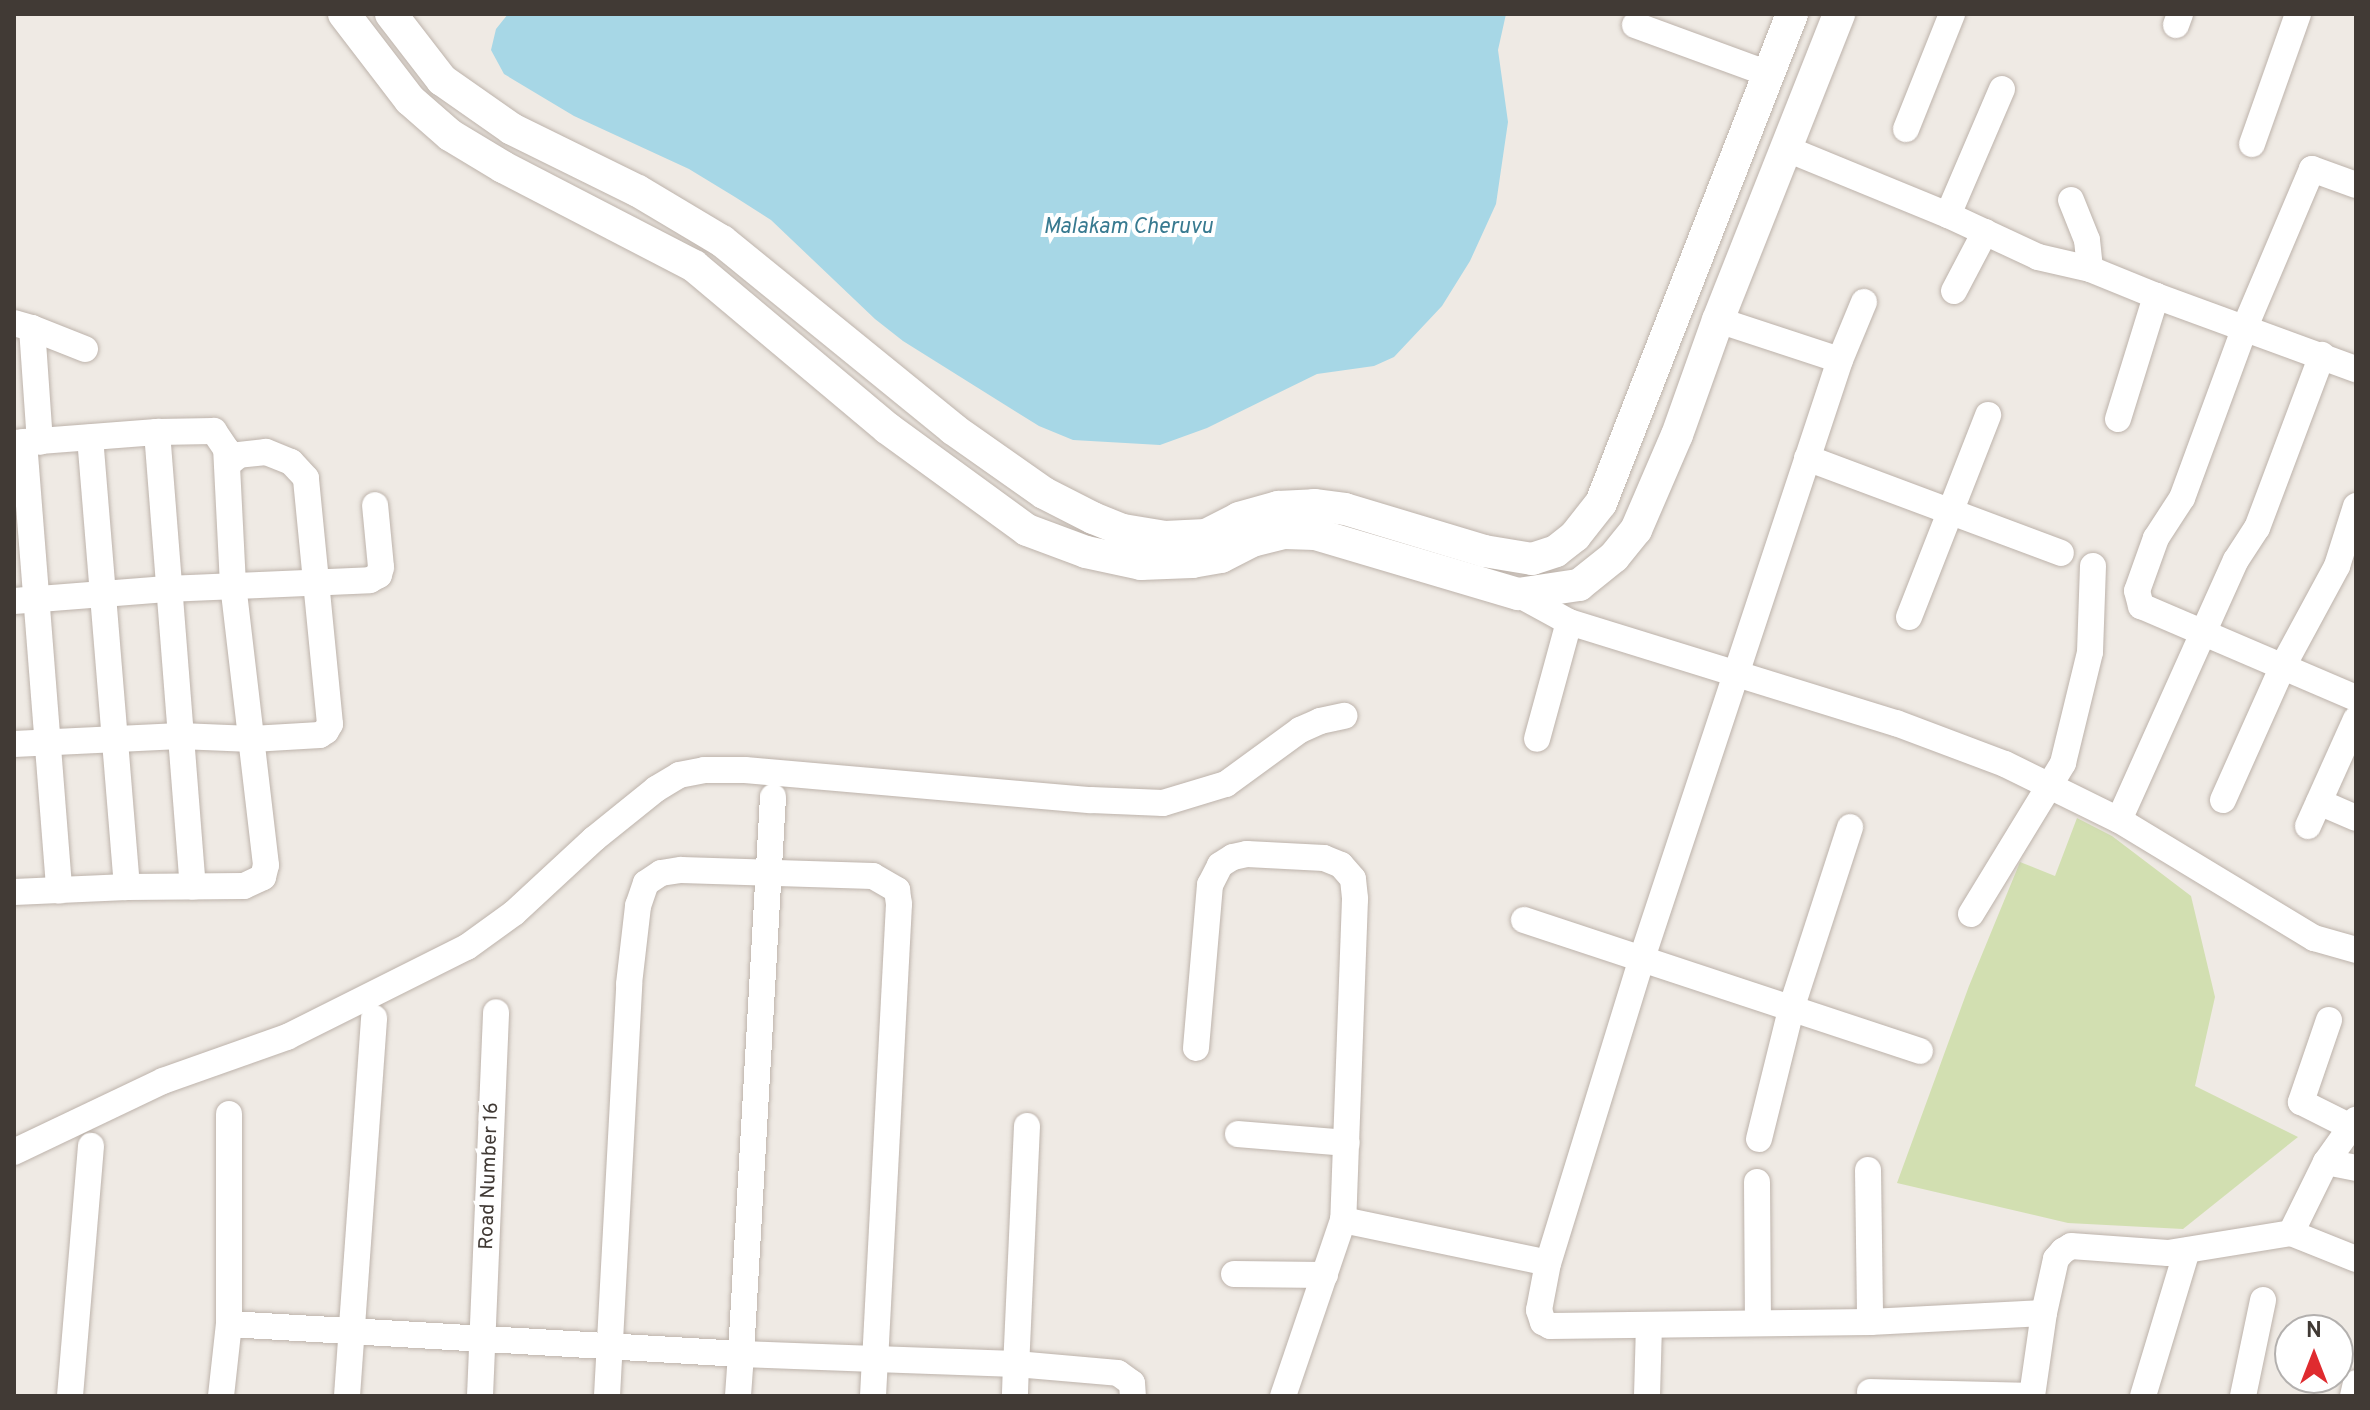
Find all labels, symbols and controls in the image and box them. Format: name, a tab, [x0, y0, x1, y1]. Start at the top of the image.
water label: Malakam Cheruvu	[1043, 215, 1213, 241]
street label: Road Number 16	[475, 1102, 505, 1250]
north arrow	[2274, 1314, 2354, 1394]
text: N	[2306, 1318, 2322, 1345]

